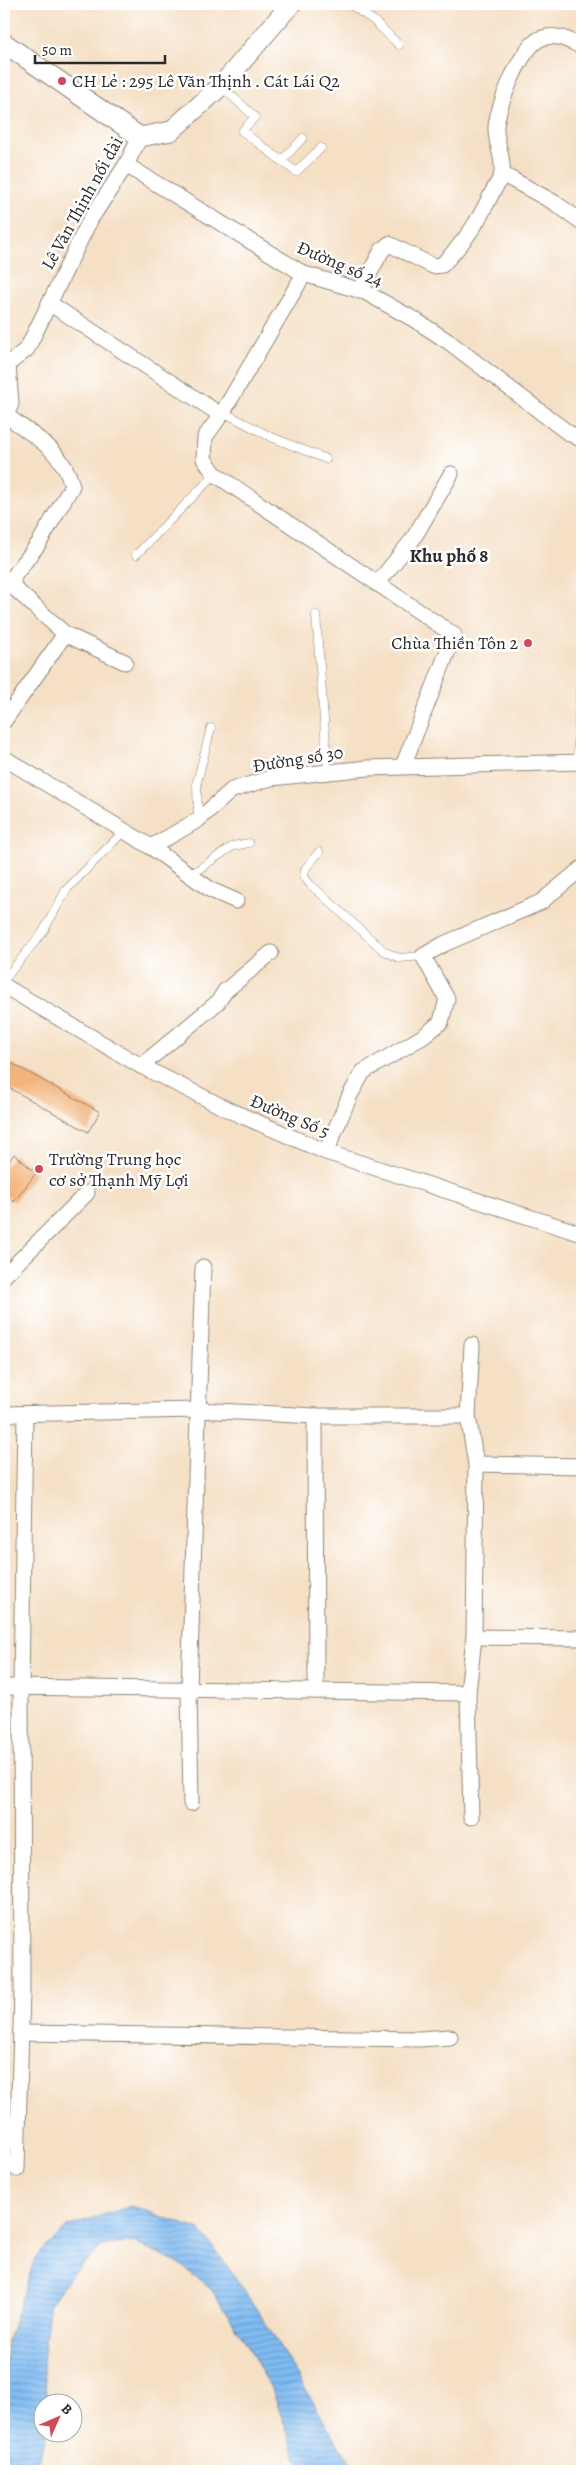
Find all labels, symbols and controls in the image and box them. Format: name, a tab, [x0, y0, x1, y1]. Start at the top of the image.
scale bar	[35, 32, 165, 64]
text: 50 m	[42, 40, 72, 60]
place label: CH Lẻ : 295 Lê Văn Thịnh . Cát Lái Q2	[72, 69, 340, 93]
marker: CH Lẻ : 295 Lê Văn Thịnh . Cát Lái Q2	[56, 75, 68, 87]
street label: Lê Văn Thịnh nối dài	[35, 132, 129, 274]
street label: Đường số 24	[293, 235, 387, 293]
district label: Khu phố 8	[410, 543, 488, 569]
place label: Chùa Thiền Tôn 2	[391, 631, 518, 655]
marker: Chùa Thiền Tôn 2	[522, 637, 534, 649]
street label: Đường số 30	[251, 740, 345, 778]
street label: Đường Số 5	[247, 1089, 333, 1143]
place label: Trường Trung học cơ sở Thạnh Mỹ Lợi	[49, 1147, 189, 1192]
marker: Trường Trung học cơ sở Thạnh Mỹ Lợi	[33, 1163, 45, 1175]
north arrow	[32, 2392, 82, 2442]
text: B	[57, 2399, 77, 2419]

